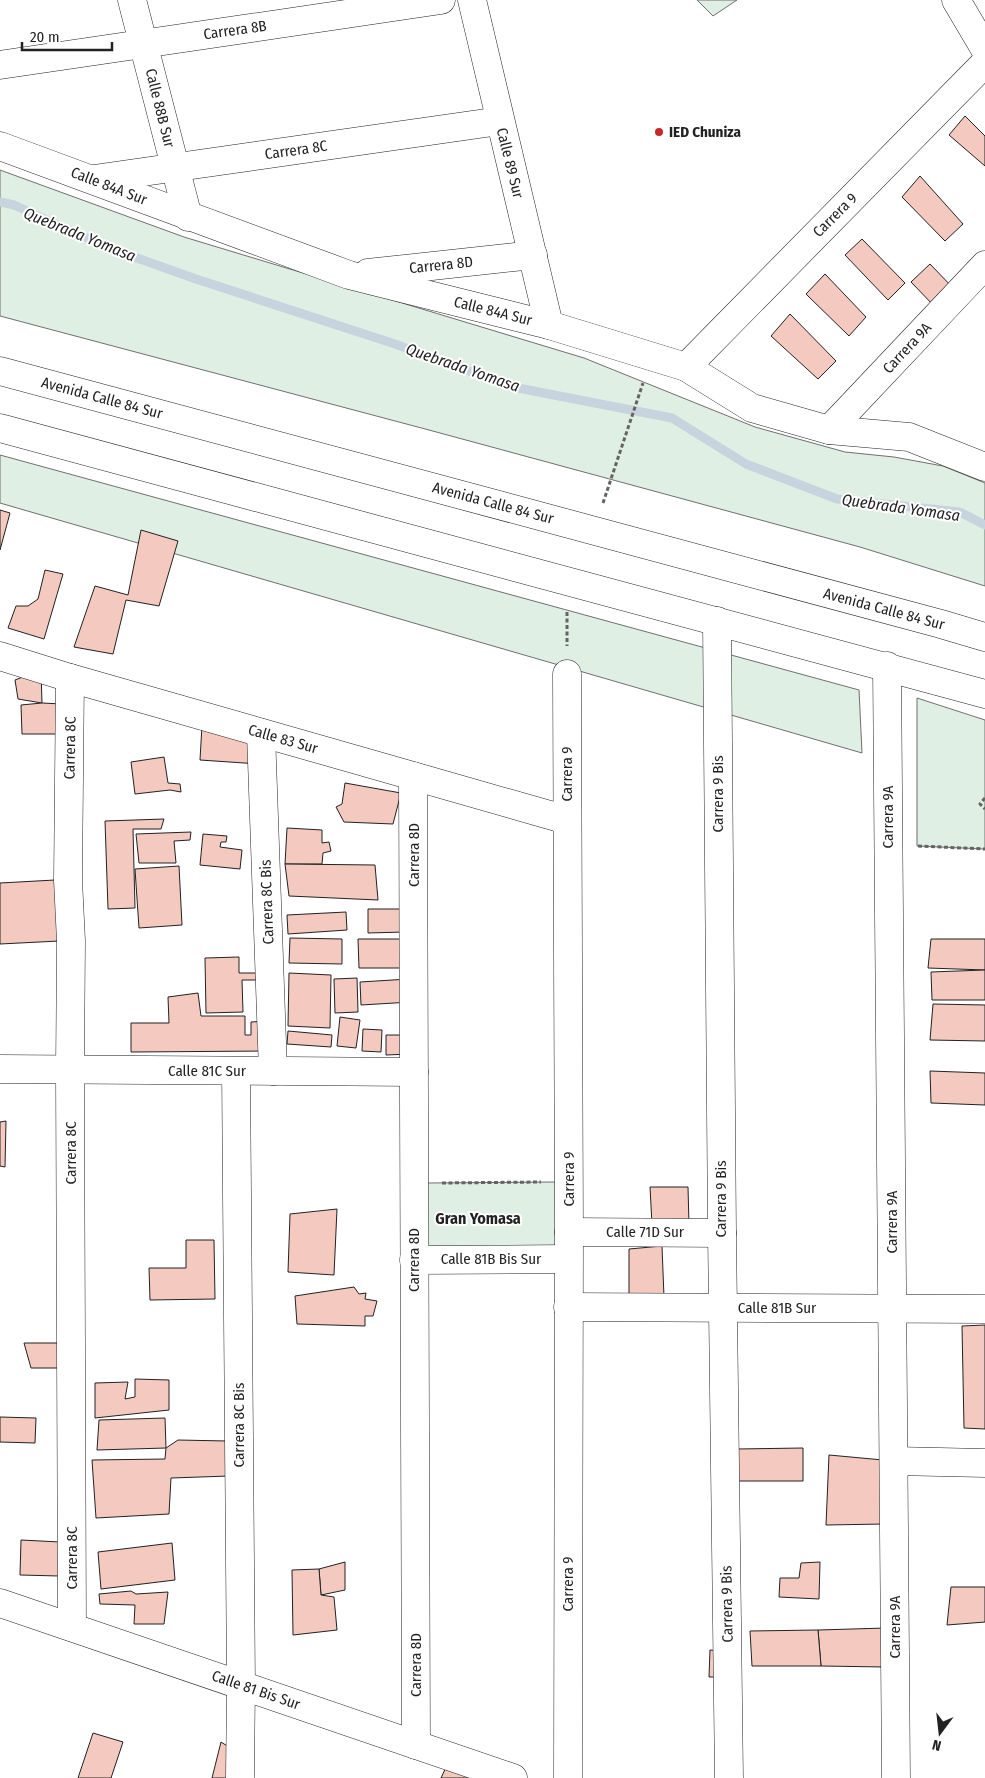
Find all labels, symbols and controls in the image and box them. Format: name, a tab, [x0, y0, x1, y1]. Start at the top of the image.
street label: Carrera 8B	[202, 17, 268, 43]
scale bar	[22, 20, 112, 52]
text: 20 m	[30, 28, 60, 46]
street label: Calle 88B Sur	[142, 67, 179, 150]
place label: IED Chuniza	[669, 123, 741, 141]
street label: Calle 89 Sur	[493, 126, 528, 201]
marker: IED Chuniza	[653, 126, 665, 138]
street label: Carrera 8C	[264, 137, 329, 163]
street label: Calle 84A Sur	[68, 163, 150, 209]
street label: Carrera 9	[809, 189, 861, 241]
water label: Quebrada Yomasa	[21, 203, 139, 266]
street label: Carrera 8D	[408, 253, 474, 277]
street label: Calle 84A Sur	[452, 293, 535, 330]
street label: Carrera 9A	[879, 319, 935, 377]
water label: Quebrada Yomasa	[403, 339, 522, 396]
street label: Avenida Calle 84 Sur	[39, 373, 165, 423]
street label: Avenida Calle 84 Sur	[430, 478, 556, 528]
water label: Quebrada Yomasa	[841, 490, 961, 525]
street label: Avenida Calle 84 Sur	[821, 584, 947, 634]
street label: Carrera 8C	[60, 716, 80, 780]
street label: Calle 83 Sur	[246, 720, 321, 758]
street label: Carrera 9	[558, 746, 576, 802]
street label: Carrera 9 Bis	[709, 755, 727, 833]
street label: Carrera 9A	[879, 785, 897, 848]
street label: Carrera 8D	[405, 823, 423, 887]
street label: Carrera 8C Bis	[257, 859, 277, 945]
street label: Calle 81C Sur	[168, 1062, 247, 1080]
street label: Carrera 8C	[62, 1121, 80, 1185]
street label: Carrera 9	[560, 1151, 578, 1207]
street label: Carrera 9 Bis	[712, 1160, 730, 1238]
street label: Carrera 9A	[883, 1190, 901, 1253]
district label: Gran Yomasa	[435, 1209, 521, 1228]
street label: Calle 71D Sur	[606, 1223, 685, 1241]
street label: Carrera 8D	[405, 1228, 423, 1292]
street label: Calle 81B Bis Sur	[441, 1250, 542, 1268]
street label: Calle 81B Sur	[738, 1299, 817, 1317]
street label: Carrera 8C Bis	[230, 1383, 248, 1467]
street label: Carrera 8C	[63, 1526, 81, 1590]
street label: Carrera 9	[559, 1556, 577, 1612]
street label: Carrera 9 Bis	[717, 1565, 737, 1643]
street label: Carrera 9A	[886, 1595, 904, 1658]
street label: Carrera 8D	[407, 1633, 425, 1697]
street label: Calle 81 Bis Sur	[209, 1666, 303, 1714]
north arrow	[915, 1708, 965, 1758]
text: N	[931, 1736, 943, 1754]

